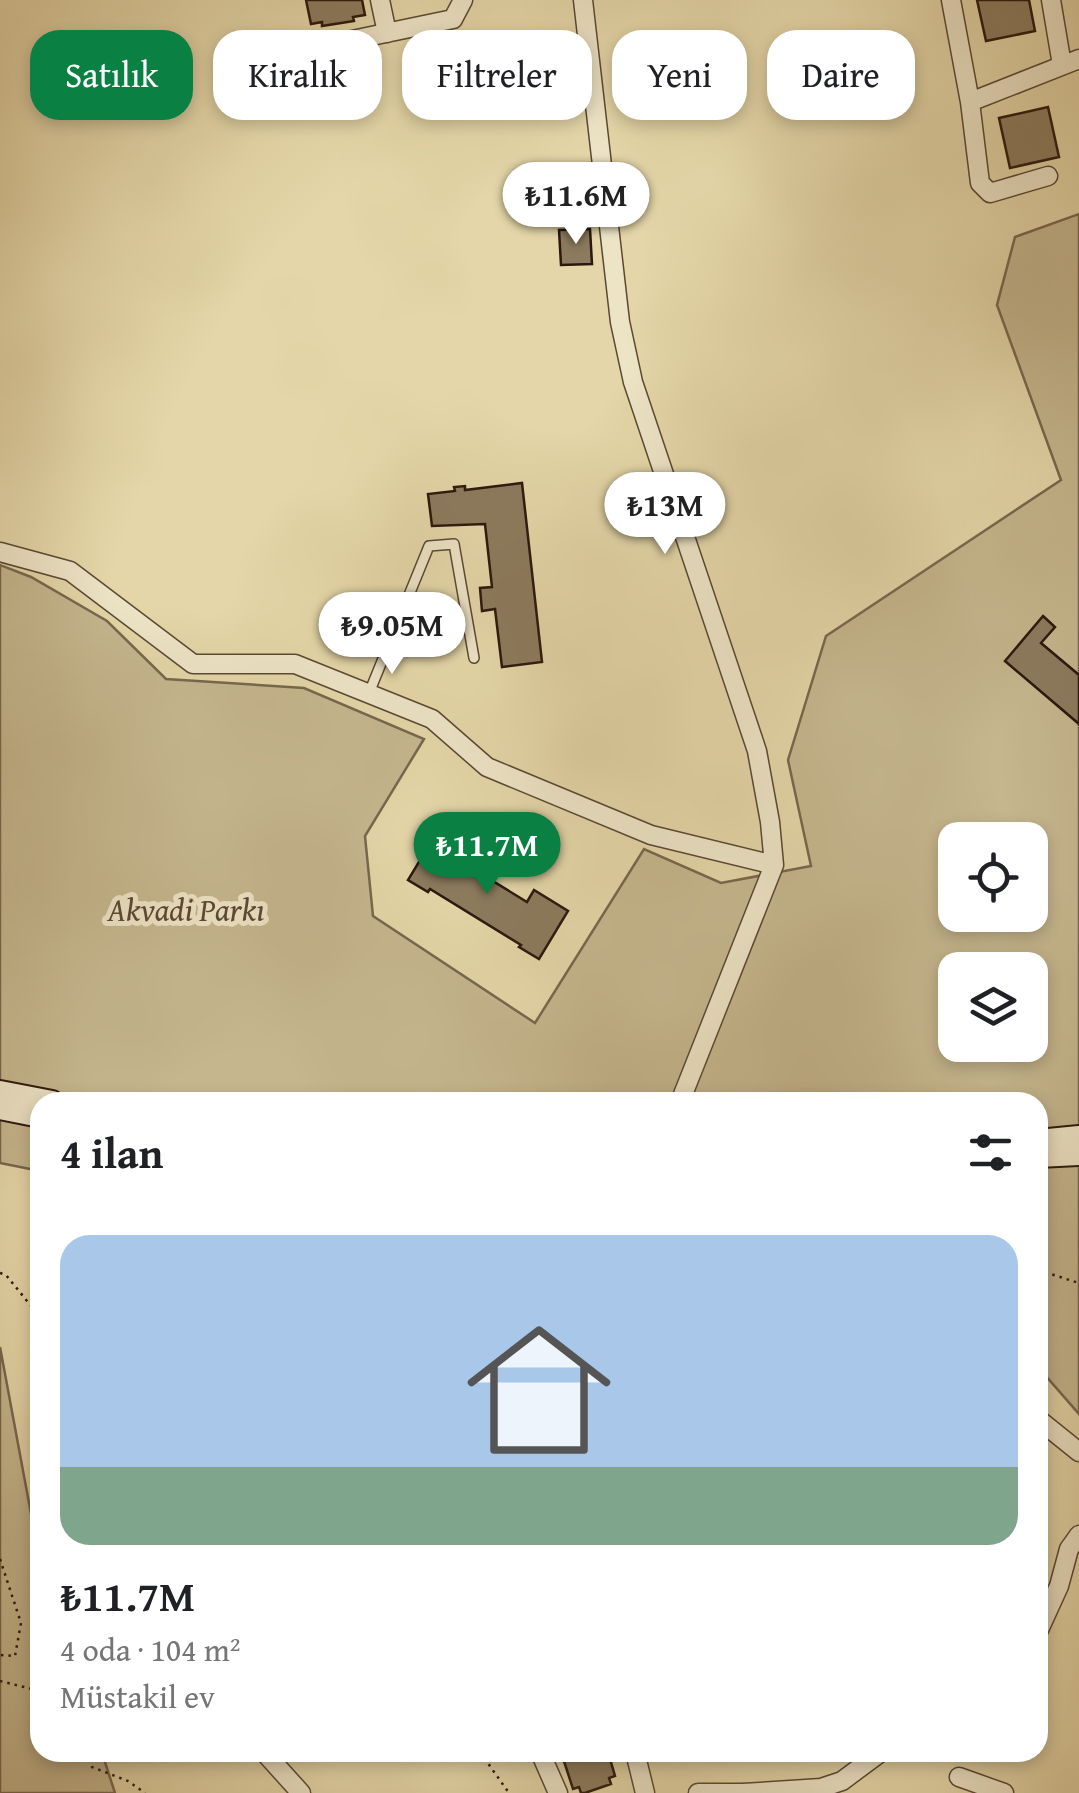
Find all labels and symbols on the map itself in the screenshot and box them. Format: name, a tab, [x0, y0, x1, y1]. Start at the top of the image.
pin: ₺11.6M	[495, 162, 657, 247]
pin: ₺13M	[606, 472, 724, 557]
pin: ₺9.05M	[311, 592, 473, 677]
pin: ₺11.7M	[406, 812, 568, 897]
park label: Akvadi Parkı	[107, 886, 264, 933]

